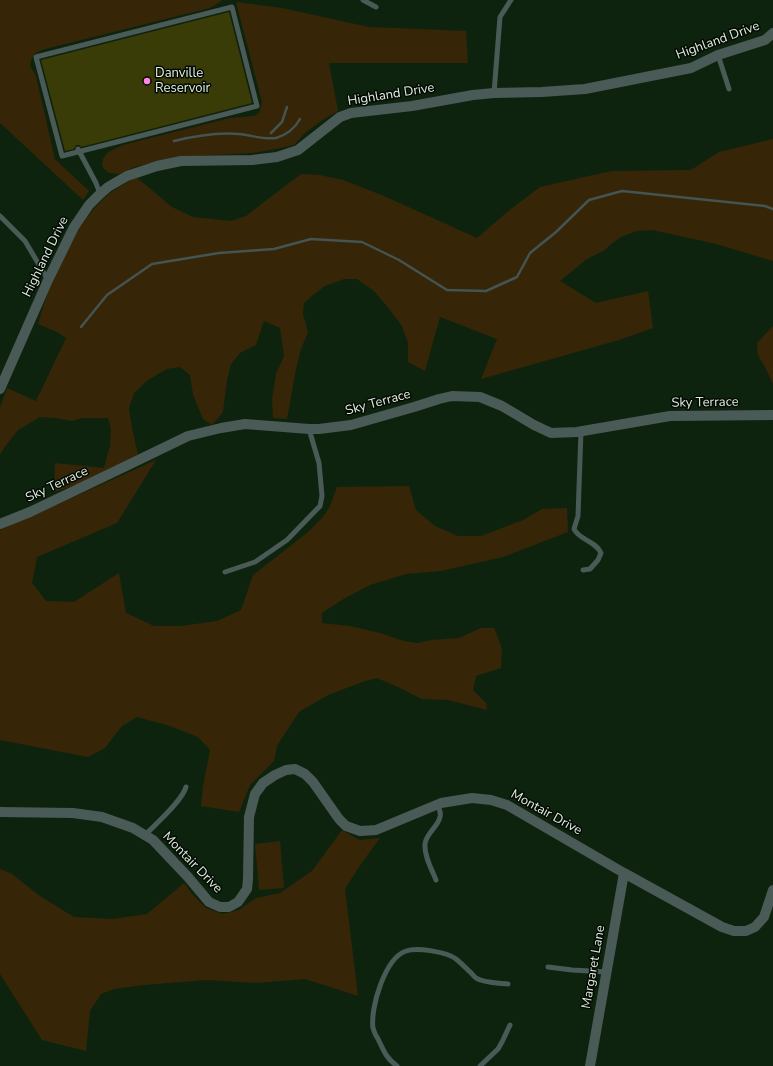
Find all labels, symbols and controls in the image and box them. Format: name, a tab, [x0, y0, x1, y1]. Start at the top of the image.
street label: Highland Drive	[674, 19, 762, 63]
place label: Danville Reservoir	[155, 66, 210, 97]
marker: Danville Reservoir	[142, 76, 152, 86]
street label: Highland Drive	[346, 80, 436, 110]
street label: Highland Drive	[20, 214, 72, 300]
street label: Sky Terrace	[344, 387, 412, 419]
street label: Sky Terrace	[671, 395, 739, 411]
street label: Sky Terrace	[23, 464, 91, 506]
street label: Montair Drive	[508, 787, 584, 839]
street label: Montair Drive	[159, 829, 225, 897]
street label: Margaret Lane	[579, 924, 609, 1010]

